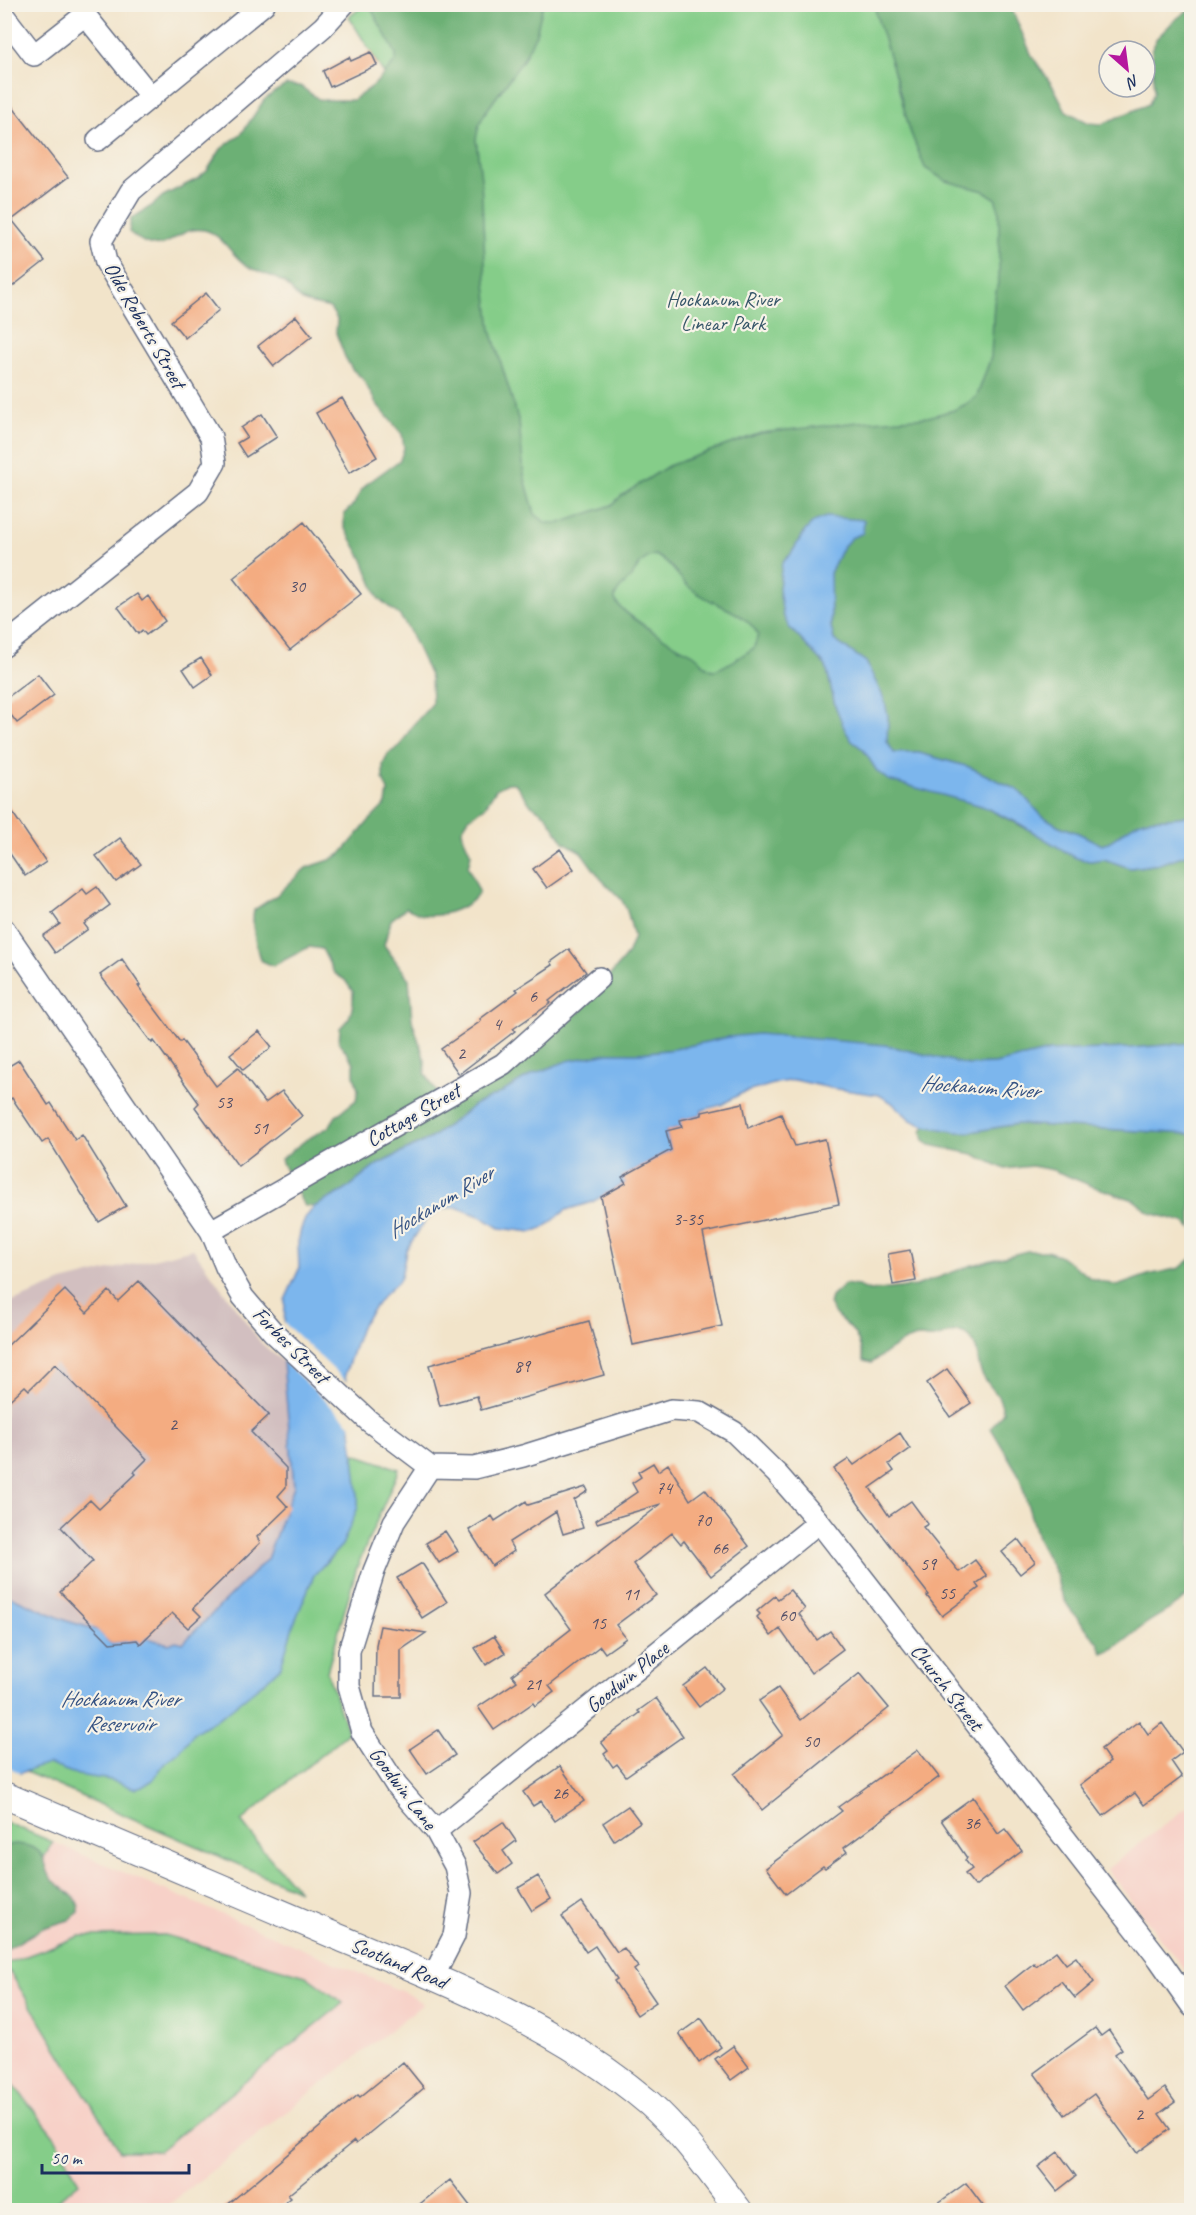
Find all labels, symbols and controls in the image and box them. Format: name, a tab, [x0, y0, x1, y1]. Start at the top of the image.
north arrow	[1097, 39, 1157, 99]
text: N	[1122, 70, 1143, 94]
street label: Olde Roberts Street	[98, 257, 193, 395]
park label: Hockanum River Linear Park	[666, 286, 781, 336]
house number: 30	[289, 575, 307, 597]
house number: 6	[529, 985, 538, 1007]
house number: 4	[493, 1013, 503, 1035]
house number: 2	[457, 1042, 467, 1064]
water label: Hockanum River	[920, 1069, 1044, 1105]
street label: Cottage Street	[361, 1076, 467, 1152]
house number: 53	[216, 1091, 234, 1113]
house number: 51	[252, 1117, 269, 1139]
water label: Hockanum River	[382, 1157, 502, 1244]
house number: 3-35	[673, 1208, 704, 1230]
street label: Forbes Street	[247, 1301, 337, 1391]
house number: 89	[514, 1355, 532, 1377]
house number: 2	[169, 1413, 179, 1435]
house number: 74	[656, 1477, 674, 1499]
house number: 70	[695, 1509, 713, 1531]
house number: 66	[712, 1537, 729, 1559]
house number: 59	[920, 1553, 938, 1575]
house number: 55	[939, 1582, 956, 1604]
house number: 11	[623, 1583, 640, 1605]
house number: 60	[779, 1604, 797, 1626]
house number: 15	[590, 1612, 607, 1634]
street label: Goodwin Place	[580, 1635, 675, 1718]
street label: Church Street	[905, 1638, 990, 1737]
house number: 21	[525, 1673, 542, 1695]
water label: Hockanum River Reservoir	[61, 1685, 183, 1738]
house number: 50	[803, 1730, 821, 1752]
street label: Goodwin Lane	[363, 1741, 443, 1835]
house number: 26	[552, 1782, 569, 1804]
house number: 36	[964, 1812, 981, 1834]
street label: Scotland Road	[347, 1931, 454, 1996]
house number: 2	[1135, 2103, 1145, 2125]
scale bar	[42, 2137, 189, 2175]
text: 50 m	[51, 2147, 84, 2169]

